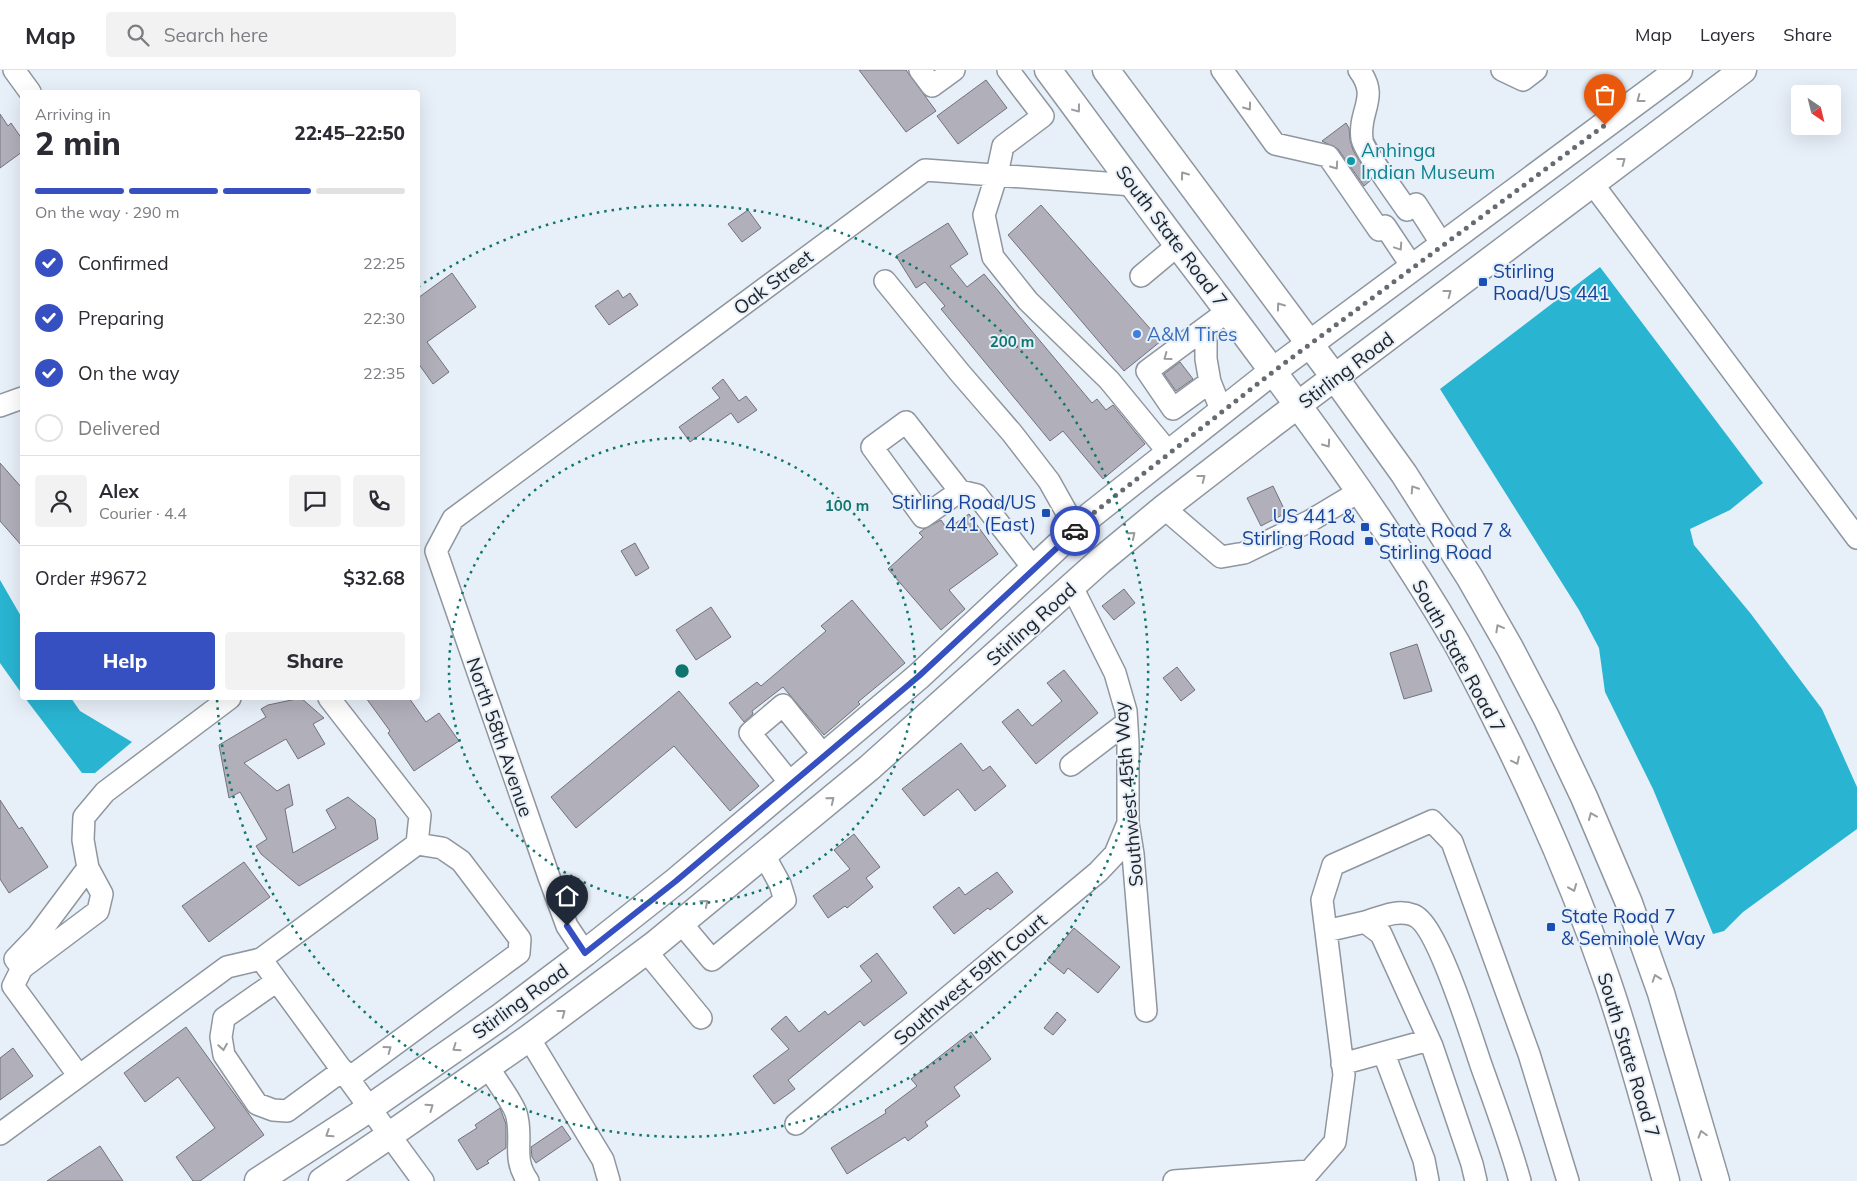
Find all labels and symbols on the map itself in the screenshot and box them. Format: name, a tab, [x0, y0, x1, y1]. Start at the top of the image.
pin	[1584, 74, 1626, 125]
north arrow	[1791, 85, 1841, 135]
one-way arrow	[1636, 93, 1646, 102]
one-way arrow	[1242, 101, 1251, 111]
one-way arrow	[1071, 103, 1080, 113]
place label: Anhinga Indian Museum	[1361, 138, 1495, 184]
marker: Anhinga Indian Museum	[1345, 155, 1357, 167]
one-way arrow	[1616, 158, 1625, 166]
street label: South State Road 7	[1111, 160, 1233, 312]
one-way arrow	[1329, 160, 1338, 170]
one-way arrow	[1181, 172, 1189, 181]
one-way arrow	[1393, 241, 1402, 250]
street label: Oak Street	[728, 244, 818, 320]
place label: Stirling Road/US 441	[1493, 259, 1610, 305]
marker: Stirling Road/US 441	[1477, 276, 1489, 288]
one-way arrow	[1442, 290, 1452, 299]
one-way arrow	[1277, 302, 1286, 312]
place label: A&M Tires	[1147, 322, 1238, 346]
street label: Stirling Road	[1294, 326, 1398, 414]
marker: A&M Tires	[1131, 328, 1143, 340]
text: 200 m	[990, 332, 1034, 351]
one-way arrow	[1164, 351, 1173, 359]
one-way arrow	[1321, 438, 1330, 448]
one-way arrow	[1196, 476, 1205, 484]
one-way arrow	[1411, 486, 1420, 495]
place label: Stirling Road/US 441 (East)	[892, 490, 1036, 536]
text: 100 m	[825, 496, 869, 515]
place label: US 441 & Stirling Road	[1242, 504, 1356, 550]
courier	[1050, 506, 1100, 556]
marker: Stirling Road/US 441 (East)	[1040, 507, 1052, 519]
place label: State Road 7 & Stirling Road	[1379, 518, 1513, 564]
marker: US 441 & Stirling Road	[1359, 521, 1371, 533]
one-way arrow	[1126, 532, 1135, 540]
marker: State Road 7 & Stirling Road	[1363, 535, 1375, 547]
street label: South State Road 7	[1407, 575, 1511, 737]
street label: Stirling Road	[981, 577, 1081, 671]
one-way arrow	[1495, 624, 1505, 633]
street label: North 58th Avenue	[461, 654, 539, 820]
centre of rings	[673, 662, 691, 680]
street label: Southwest 45th Way	[1108, 700, 1148, 888]
one-way arrow	[1510, 756, 1520, 765]
one-way arrow	[825, 798, 834, 806]
one-way arrow	[1588, 812, 1598, 821]
pin	[546, 875, 588, 926]
one-way arrow	[1567, 883, 1577, 892]
one-way arrow	[699, 901, 708, 909]
place label: State Road 7 & Seminole Way	[1561, 904, 1705, 950]
street label: Southwest 59th Court	[888, 908, 1052, 1050]
marker: State Road 7 & Seminole Way	[1545, 921, 1557, 933]
street label: Stirling Road	[467, 958, 573, 1044]
street label: South State Road 7	[1593, 970, 1665, 1140]
one-way arrow	[1652, 975, 1662, 983]
one-way arrow	[556, 1010, 566, 1019]
one-way arrow	[217, 1042, 227, 1051]
one-way arrow	[452, 1042, 462, 1051]
one-way arrow	[382, 1046, 392, 1055]
one-way arrow	[424, 1104, 434, 1113]
one-way arrow	[326, 1128, 335, 1138]
one-way arrow	[1698, 1131, 1708, 1139]

